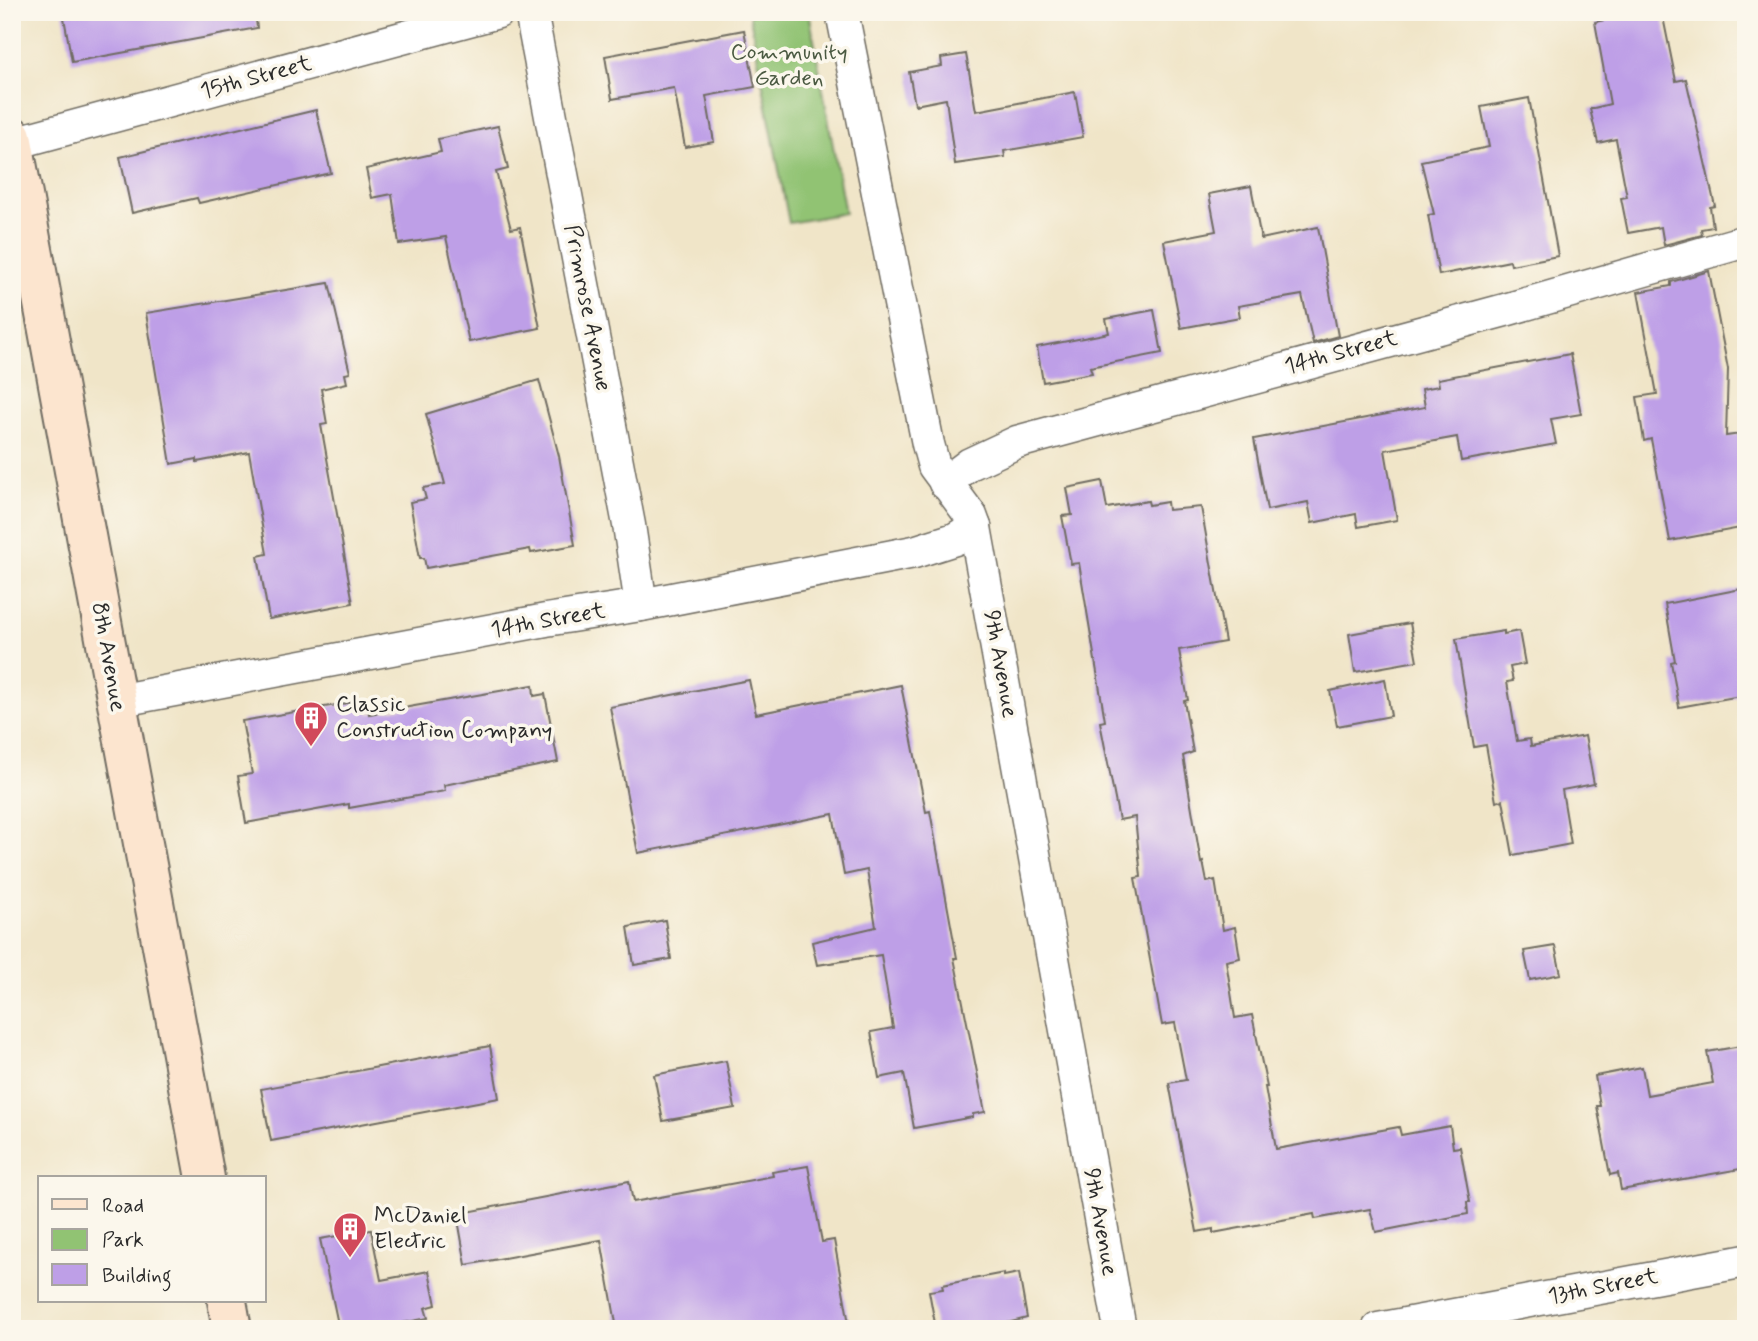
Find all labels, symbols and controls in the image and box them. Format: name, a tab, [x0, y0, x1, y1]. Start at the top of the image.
park label: Community Garden	[730, 38, 848, 94]
street label: 15th Street	[197, 49, 315, 107]
street label: Primrose Avenue	[556, 222, 618, 394]
street label: 14th Street	[1281, 323, 1401, 382]
street label: 14th Street	[488, 596, 608, 646]
street label: 8th Avenue	[84, 600, 132, 714]
street label: 9th Avenue	[976, 608, 1024, 720]
place label: Classic Construction Company	[336, 690, 552, 746]
building icon: Classic Construction Company	[292, 699, 330, 748]
street label: 9th Avenue	[1076, 1166, 1124, 1278]
legend	[38, 1176, 266, 1302]
text: Road	[102, 1192, 144, 1220]
place label: McDaniel Electric	[374, 1201, 467, 1257]
building icon: McDaniel Electric	[331, 1210, 369, 1259]
text: Park	[102, 1226, 144, 1254]
text: Building	[102, 1262, 172, 1292]
street label: 13th Street	[1545, 1262, 1661, 1312]

